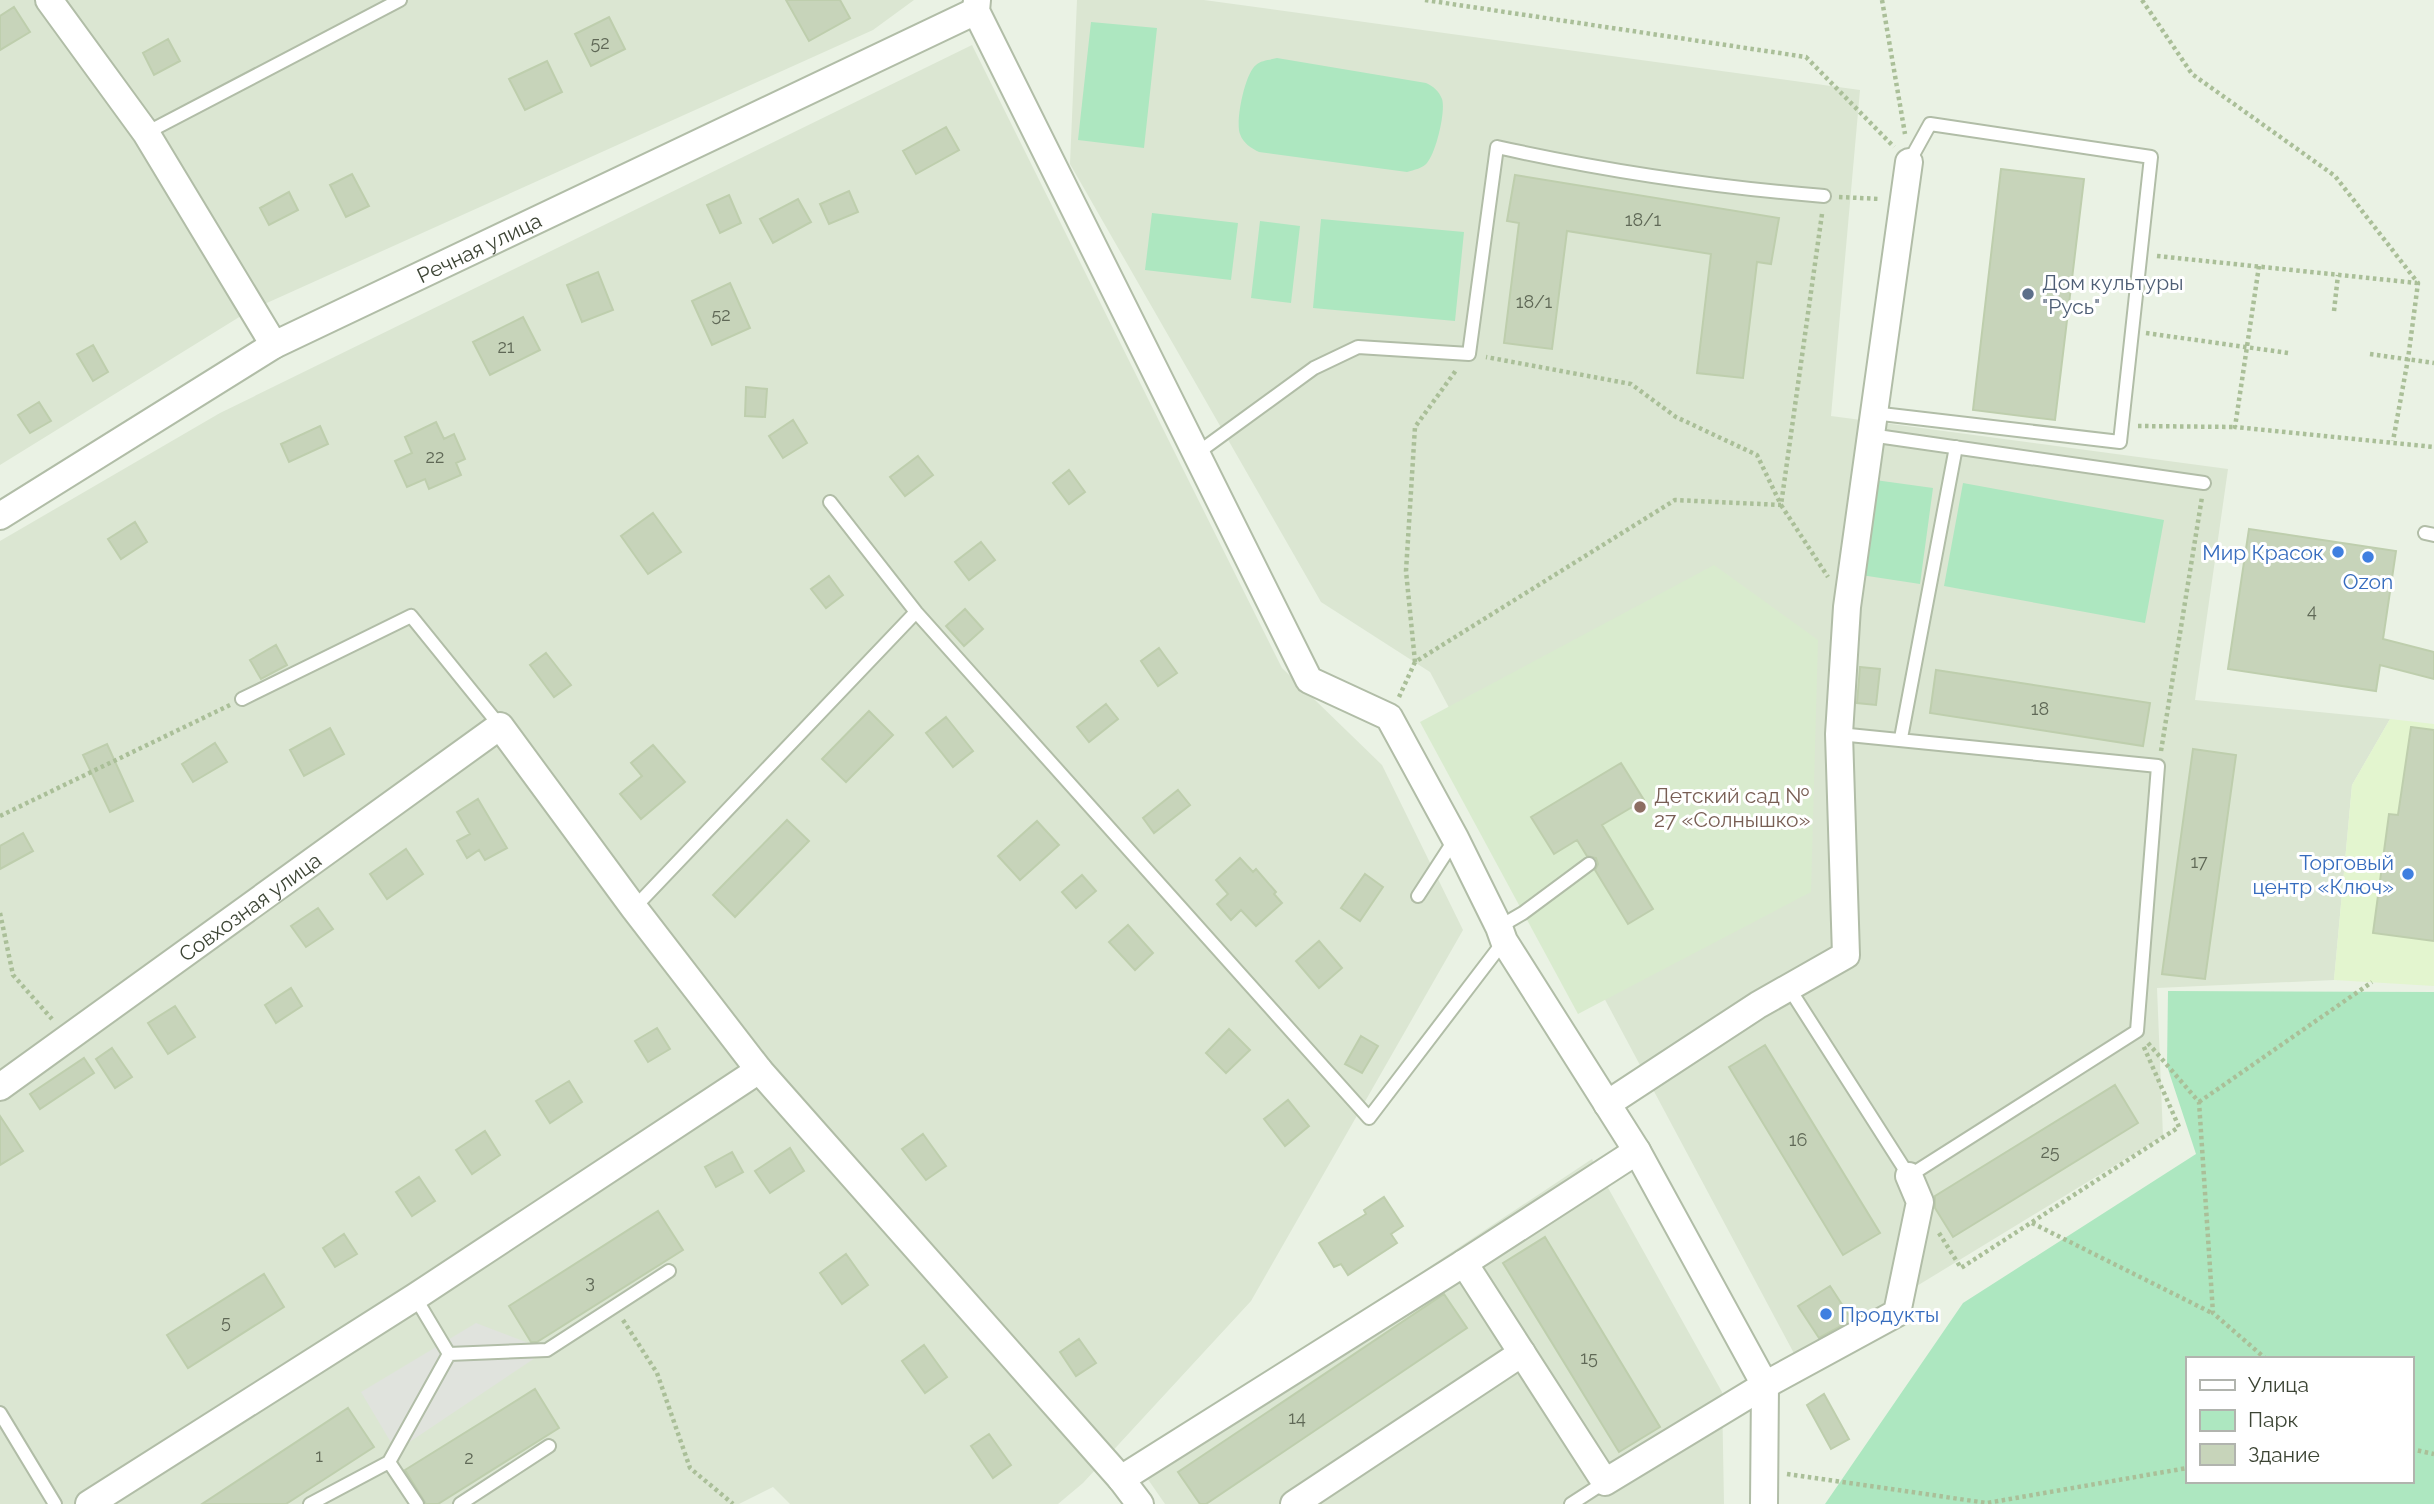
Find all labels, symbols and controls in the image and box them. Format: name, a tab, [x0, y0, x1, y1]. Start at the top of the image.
house number: 52	[590, 32, 610, 53]
street label: Речная улица	[413, 207, 545, 288]
house number: 18/1	[1625, 209, 1662, 230]
place label: Дом культуры "Русь"	[2042, 270, 2183, 319]
marker: Дом культуры "Русь"	[2020, 286, 2036, 302]
house number: 18/1	[1516, 291, 1553, 312]
house number: 52	[711, 304, 731, 325]
house number: 21	[497, 336, 515, 357]
house number: 22	[426, 446, 444, 467]
place label: Мир Красок	[2202, 540, 2324, 565]
marker: Мир Красок	[2330, 544, 2346, 560]
marker: Ozon	[2360, 549, 2376, 565]
place label: Ozon	[2343, 569, 2393, 594]
house number: 4	[2307, 600, 2317, 621]
house number: 18	[2031, 698, 2049, 719]
place label: Детский сад № 27 «Солнышко»	[1654, 783, 1811, 832]
marker: Детский сад № 27 «Солнышко»	[1632, 799, 1648, 815]
street label: Совхозная улица	[174, 847, 326, 966]
place label: Торговый центр «Ключ»	[2252, 850, 2394, 899]
house number: 17	[2190, 851, 2208, 872]
marker: Торговый центр «Ключ»	[2400, 866, 2416, 882]
house number: 16	[1789, 1129, 1807, 1150]
house number: 25	[2040, 1141, 2060, 1162]
house number: 3	[585, 1271, 595, 1292]
place label: Продукты	[1840, 1302, 1939, 1327]
marker: Продукты	[1818, 1306, 1834, 1322]
house number: 5	[221, 1311, 231, 1332]
house number: 15	[1580, 1347, 1598, 1368]
legend	[2186, 1357, 2413, 1483]
text: Улица	[2248, 1372, 2309, 1397]
house number: 14	[1288, 1407, 1306, 1428]
text: Парк	[2248, 1407, 2298, 1432]
text: Здание	[2248, 1442, 2320, 1467]
house number: 1	[315, 1445, 323, 1466]
house number: 2	[464, 1447, 474, 1468]

